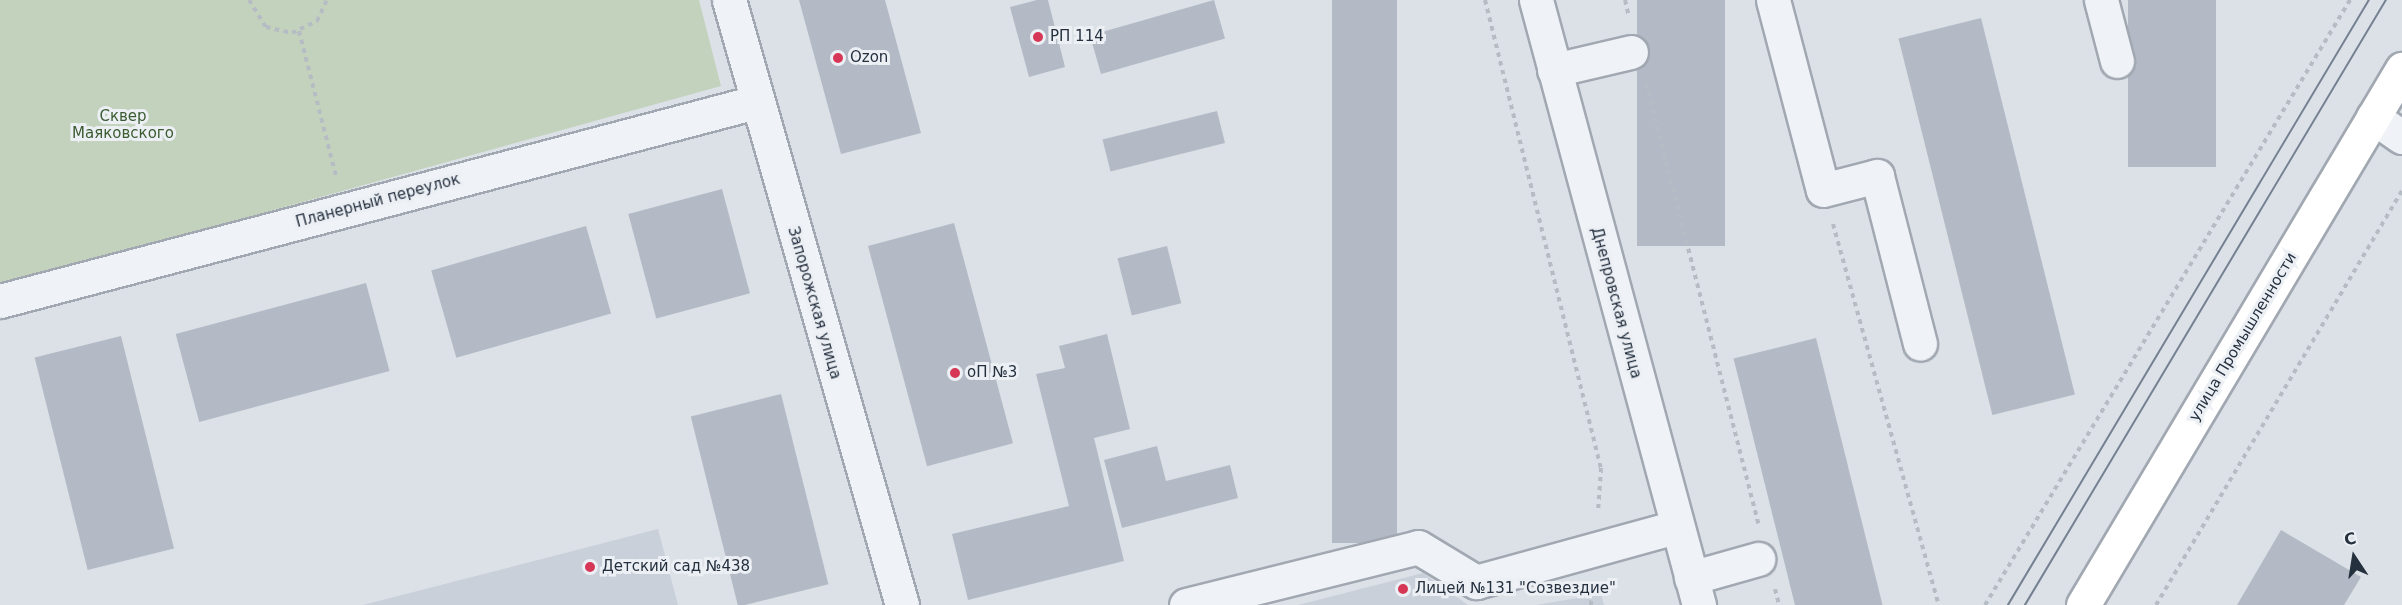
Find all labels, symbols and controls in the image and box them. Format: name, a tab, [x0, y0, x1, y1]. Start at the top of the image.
place label: РП 114	[1050, 28, 1104, 46]
marker: РП 114	[1031, 30, 1045, 44]
place label: Ozon	[850, 49, 888, 67]
marker: Ozon	[831, 51, 845, 65]
park label: Сквер Маяковского	[72, 107, 174, 142]
street label: Планерный переулок	[294, 170, 462, 232]
street label: Запорожская улица	[784, 225, 844, 381]
street label: Днепровская улица	[1587, 225, 1645, 381]
street label: улица Промышленности	[2185, 249, 2301, 425]
place label: оП №3	[967, 364, 1017, 382]
marker: оП №3	[948, 366, 962, 380]
north arrow	[2324, 527, 2384, 587]
text: С	[2342, 528, 2358, 549]
place label: Детский сад №438	[602, 558, 750, 576]
marker: Детский сад №438	[583, 560, 597, 574]
place label: Лицей №131 "Созвездие"	[1415, 580, 1616, 598]
marker: Лицей №131 "Созвездие"	[1396, 582, 1410, 596]

